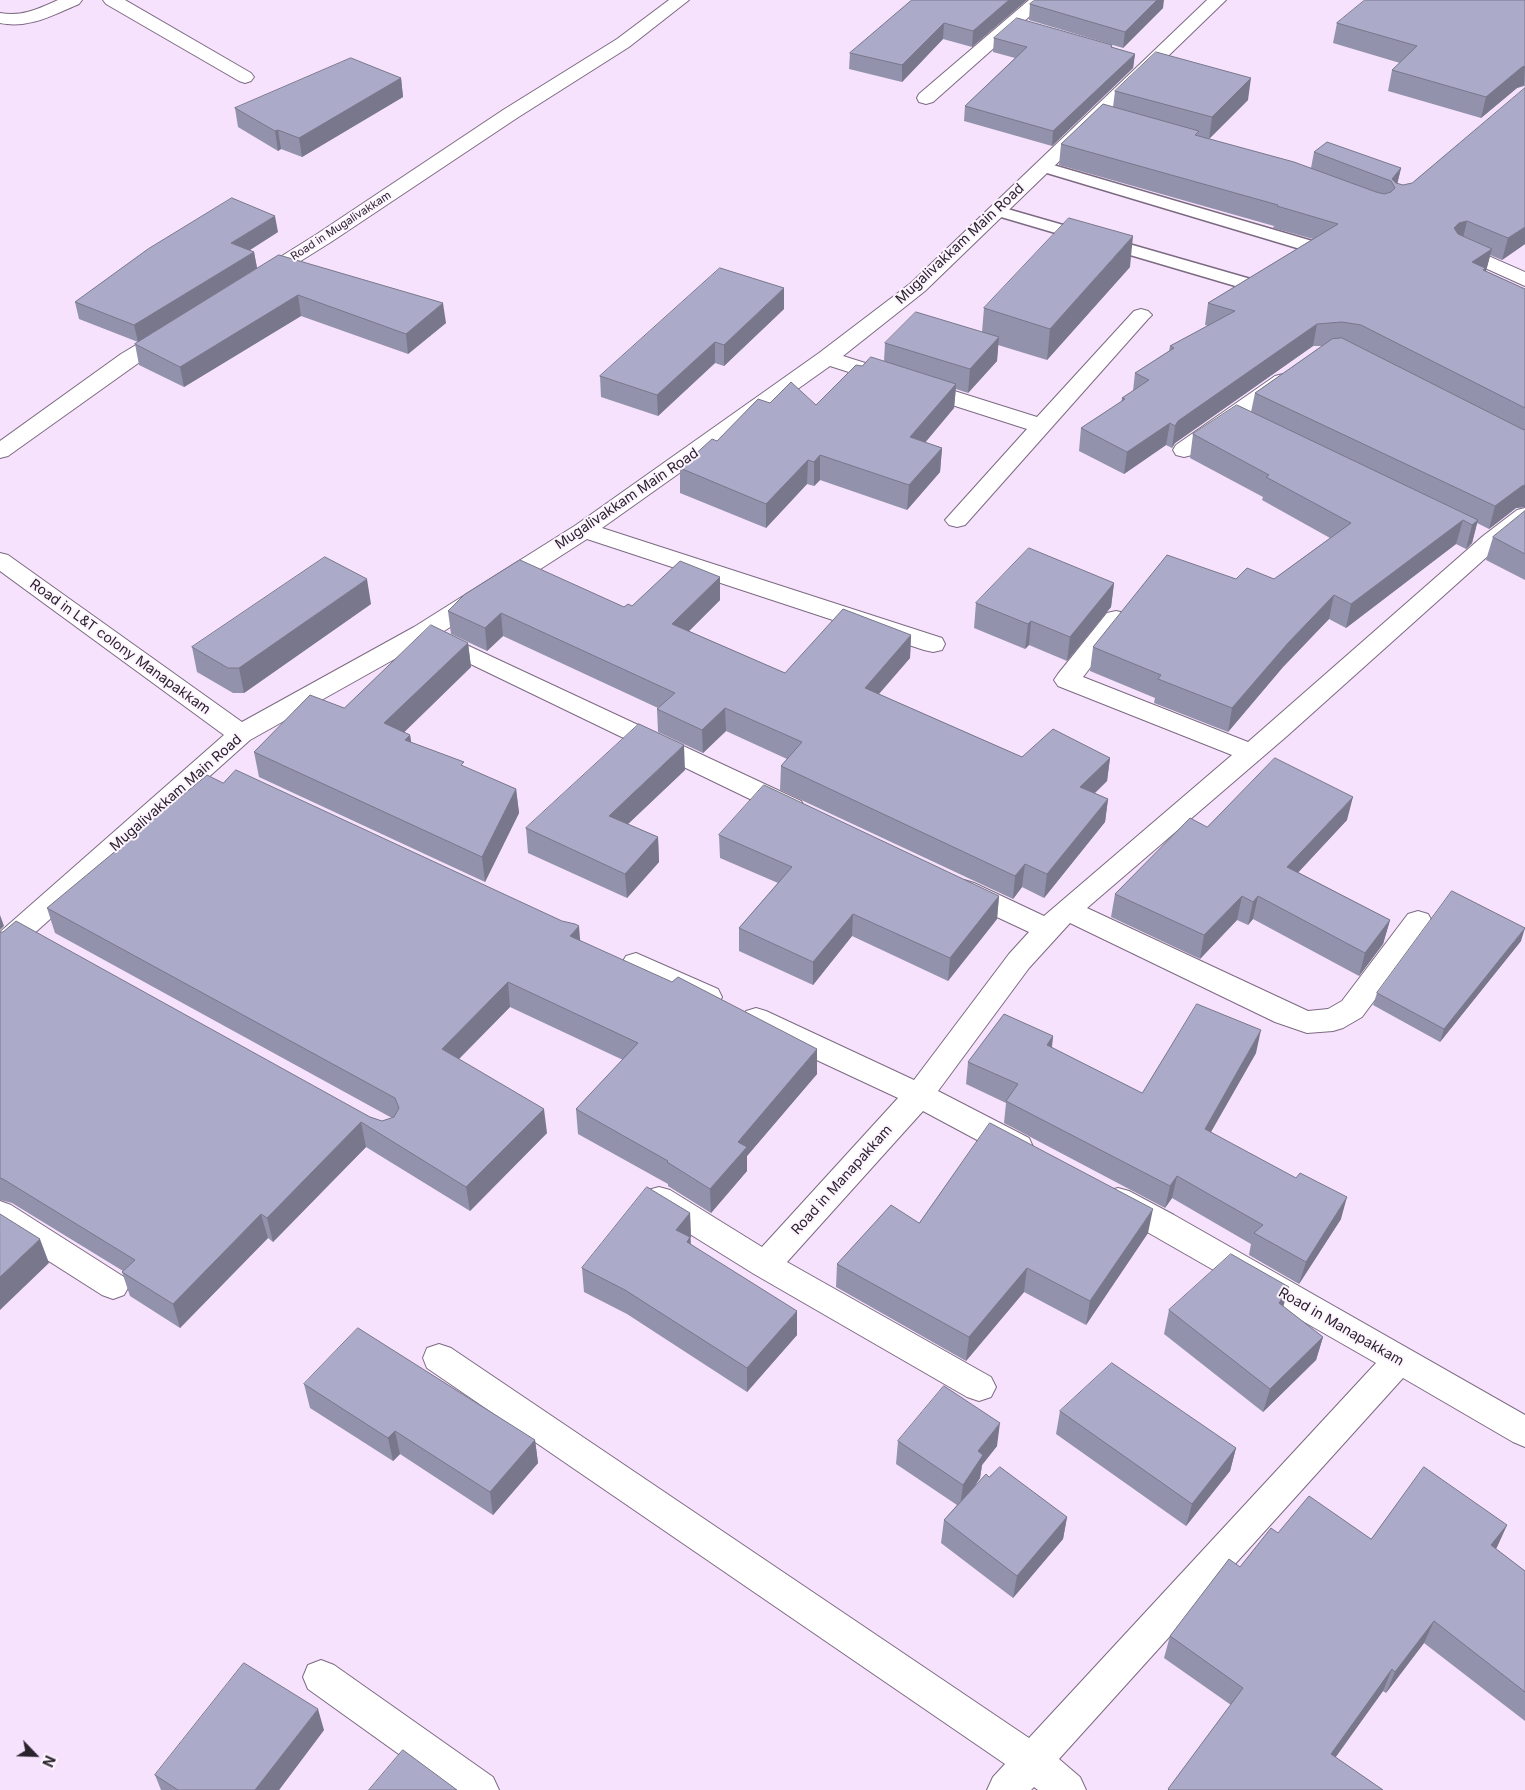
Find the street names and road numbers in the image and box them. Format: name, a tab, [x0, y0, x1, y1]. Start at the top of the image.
street label: Mugalivakkam Main Road	[892, 180, 1028, 308]
street label: Road in Mugalivakkam	[288, 189, 394, 263]
street label: Mugalivakkam Main Road	[552, 445, 702, 553]
street label: Road in L&T colony Manapakkam	[26, 576, 214, 718]
street label: Mugalivakkam Main Road	[107, 731, 245, 855]
street label: Road in Manapakkam	[788, 1122, 896, 1238]
street label: Road in Manapakkam	[1275, 1284, 1407, 1370]

